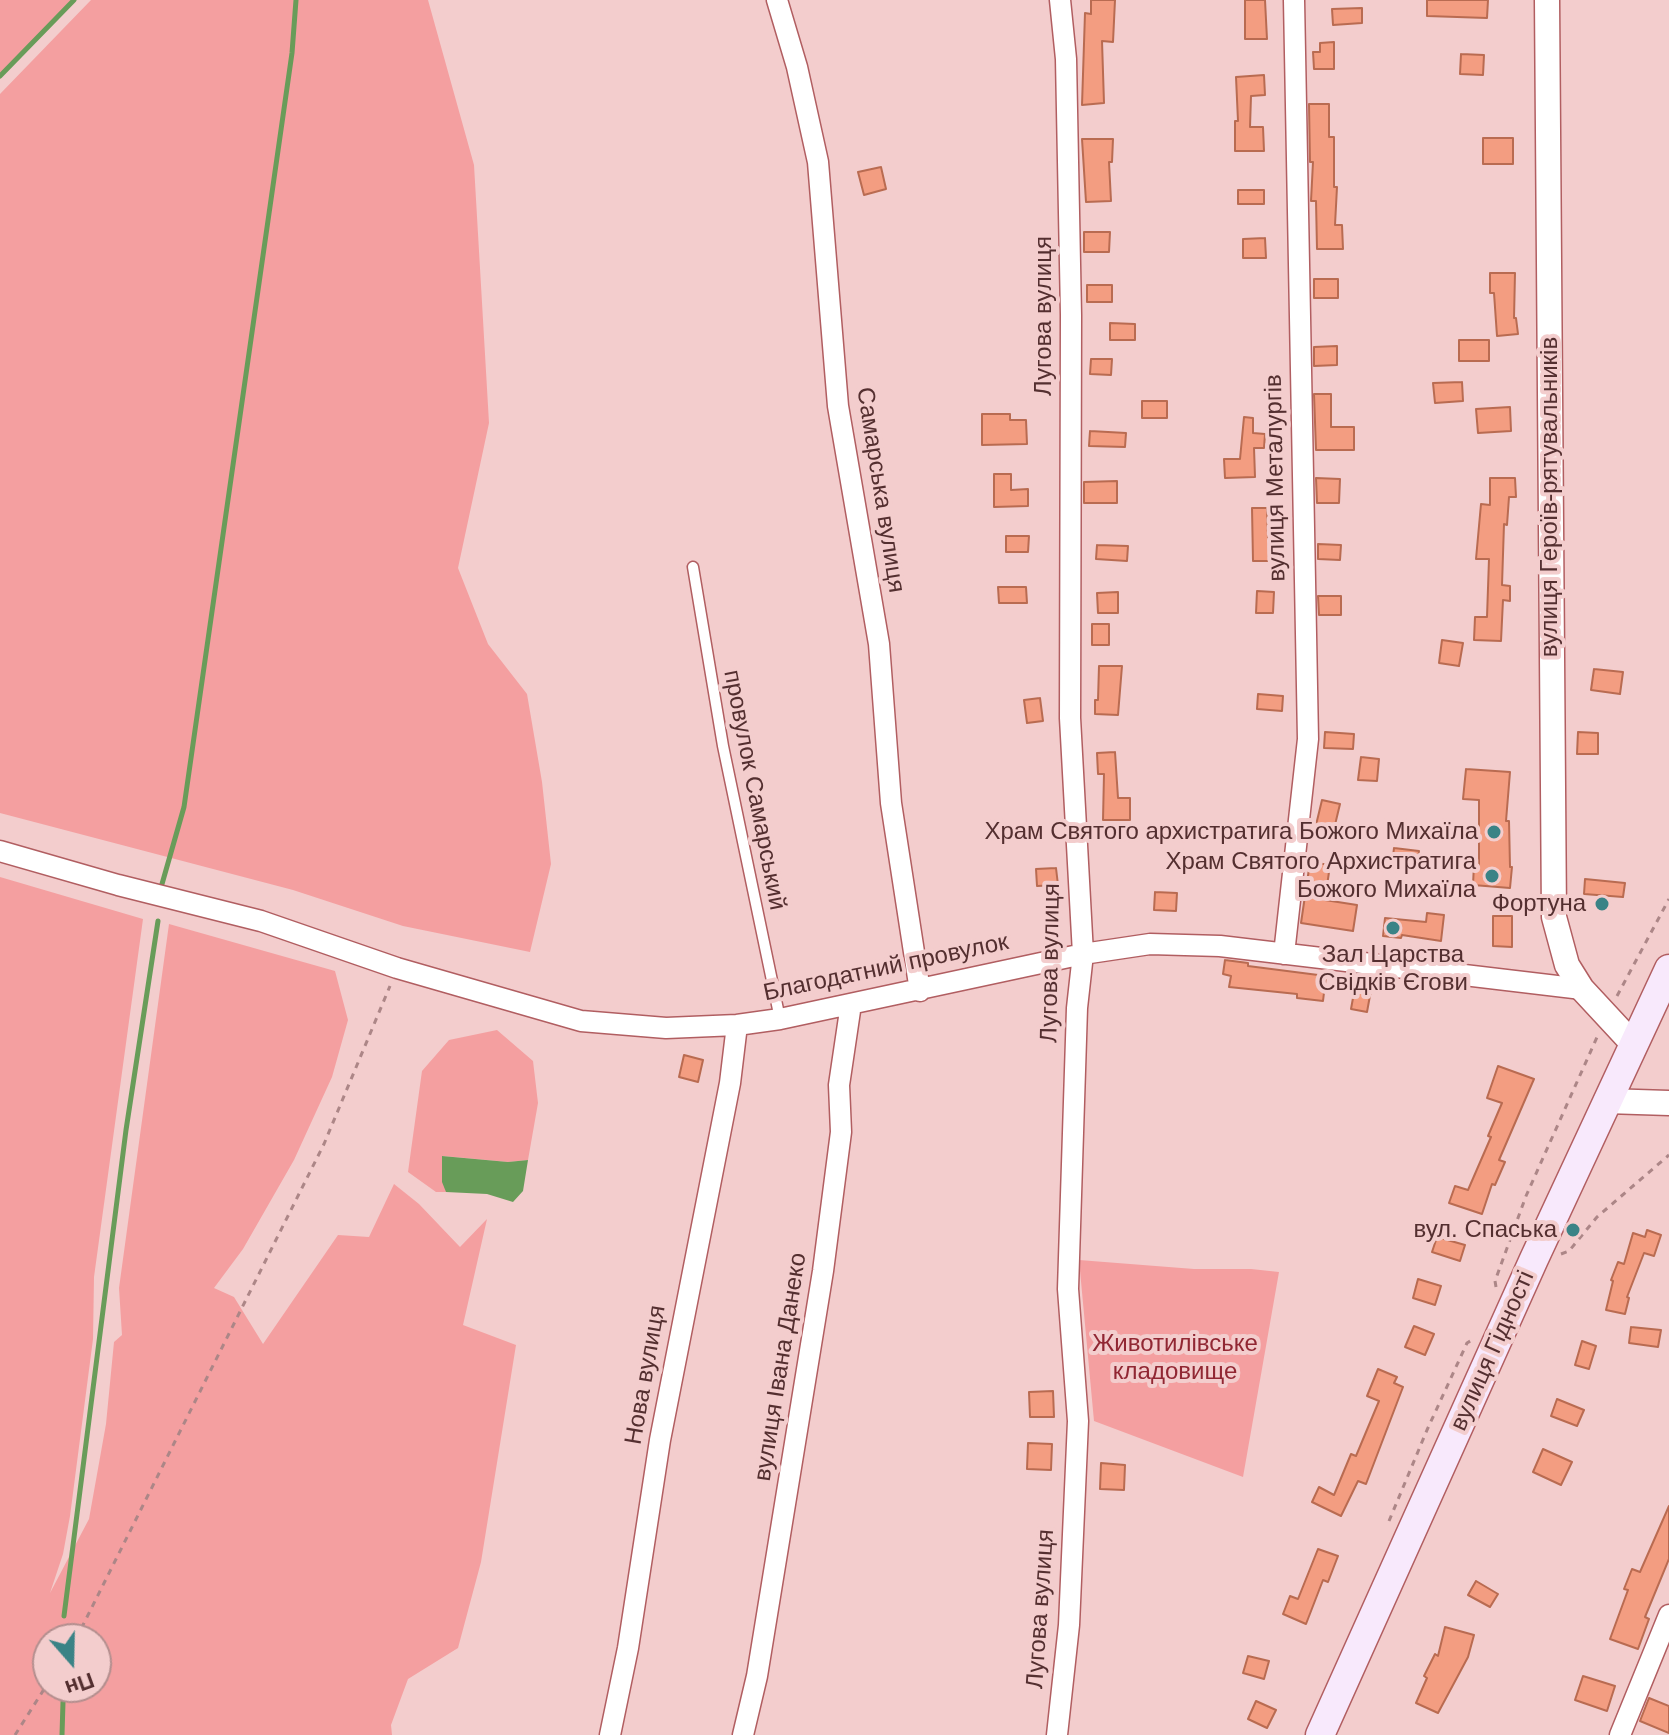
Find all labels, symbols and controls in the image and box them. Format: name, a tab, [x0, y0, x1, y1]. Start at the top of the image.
street label: Лугова вулиця	[1030, 236, 1058, 396]
street label: вулиця Героїв-рятувальників	[1536, 337, 1564, 657]
street label: вулиця Металургів	[1260, 374, 1292, 582]
street label: Самарська вулиця	[850, 385, 910, 595]
street label: провулок Самарський	[717, 667, 791, 913]
place label: Храм Святого архистратига Божого Михаїла	[984, 818, 1478, 846]
marker: Храм Святого архистратига Божого Михаїла	[1485, 823, 1503, 841]
place label: Храм Святого Архистратига Божого Михаїла	[1165, 848, 1476, 904]
marker: Храм Святого Архистратига Божого Михаїла	[1483, 867, 1501, 885]
street label: Лугова вулиця	[1035, 883, 1067, 1043]
place label: Фортуна	[1492, 890, 1586, 918]
marker: Фортуна	[1593, 895, 1611, 913]
marker: Зал Царства Свідків Єгови	[1384, 919, 1402, 937]
street label: Благодатний провулок	[761, 928, 1011, 1008]
place label: Зал Царства Свідків Єгови	[1318, 941, 1468, 997]
place label: вул. Спаська	[1413, 1216, 1557, 1244]
marker: вул. Спаська	[1564, 1221, 1582, 1239]
street label: вулиця Івана Данеко	[749, 1251, 813, 1483]
street label: вулиця Гідності	[1445, 1267, 1541, 1435]
street label: Нова вулиця	[620, 1303, 672, 1447]
park label: Животилівське кладовище	[1092, 1330, 1258, 1386]
street label: Лугова вулиця	[1021, 1528, 1061, 1690]
north arrow	[32, 1623, 112, 1703]
text: Пн	[62, 1667, 98, 1701]

